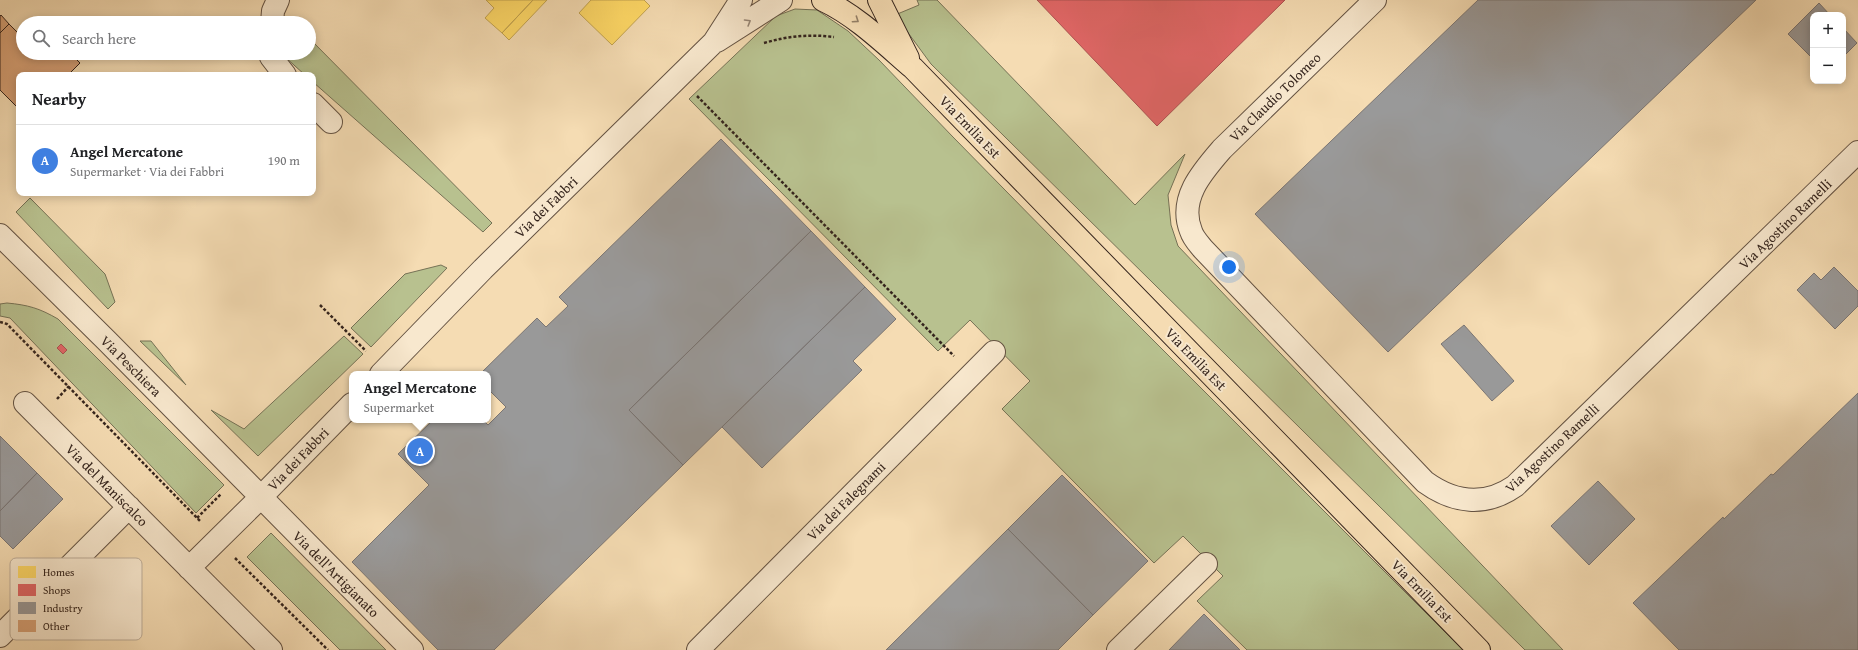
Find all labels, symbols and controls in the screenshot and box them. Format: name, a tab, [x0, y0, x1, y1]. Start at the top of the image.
map controls	[1810, 12, 1846, 84]
button: +	[1810, 12, 1846, 48]
one-way arrow	[852, 15, 859, 23]
search box	[16, 16, 316, 60]
one-way arrow	[744, 20, 751, 27]
icon: search	[30, 27, 52, 49]
text: Search here	[62, 28, 136, 49]
street label: Via Claudio Tolomeo	[1225, 48, 1325, 146]
button: −	[1810, 48, 1846, 84]
text: Nearby	[32, 86, 86, 111]
street label: Via Emilia Est	[935, 91, 1005, 163]
text: Angel Mercatone	[70, 141, 183, 162]
text: A	[41, 151, 49, 170]
text: 190 m	[268, 151, 300, 170]
text: Supermarket · Via dei Fabbri	[70, 162, 224, 181]
street label: Via dei Fabbri	[510, 172, 582, 242]
street label: Via Agostino Ramelli	[1734, 174, 1836, 274]
your location	[1219, 257, 1239, 277]
street label: Via Emilia Est	[1161, 323, 1231, 395]
street label: Via Peschiera	[96, 331, 166, 401]
popup	[349, 371, 491, 423]
text: Angel Mercatone	[363, 377, 477, 398]
text: Supermarket	[363, 398, 434, 417]
street label: Via Agostino Ramelli	[1500, 399, 1604, 497]
street label: Via dei Fabbri	[263, 423, 333, 495]
pin: A	[407, 436, 433, 466]
street label: Via del Maniscalco	[61, 439, 153, 531]
street label: Via dei Falegnami	[802, 457, 890, 545]
street label: Via dell'Artigianato	[288, 526, 384, 622]
street label: Via Emilia Est	[1387, 555, 1457, 627]
legend	[10, 558, 142, 640]
text: Homes	[43, 564, 74, 580]
text: Shops	[43, 582, 70, 598]
text: Industry	[43, 600, 83, 616]
text: Other	[43, 618, 70, 634]

